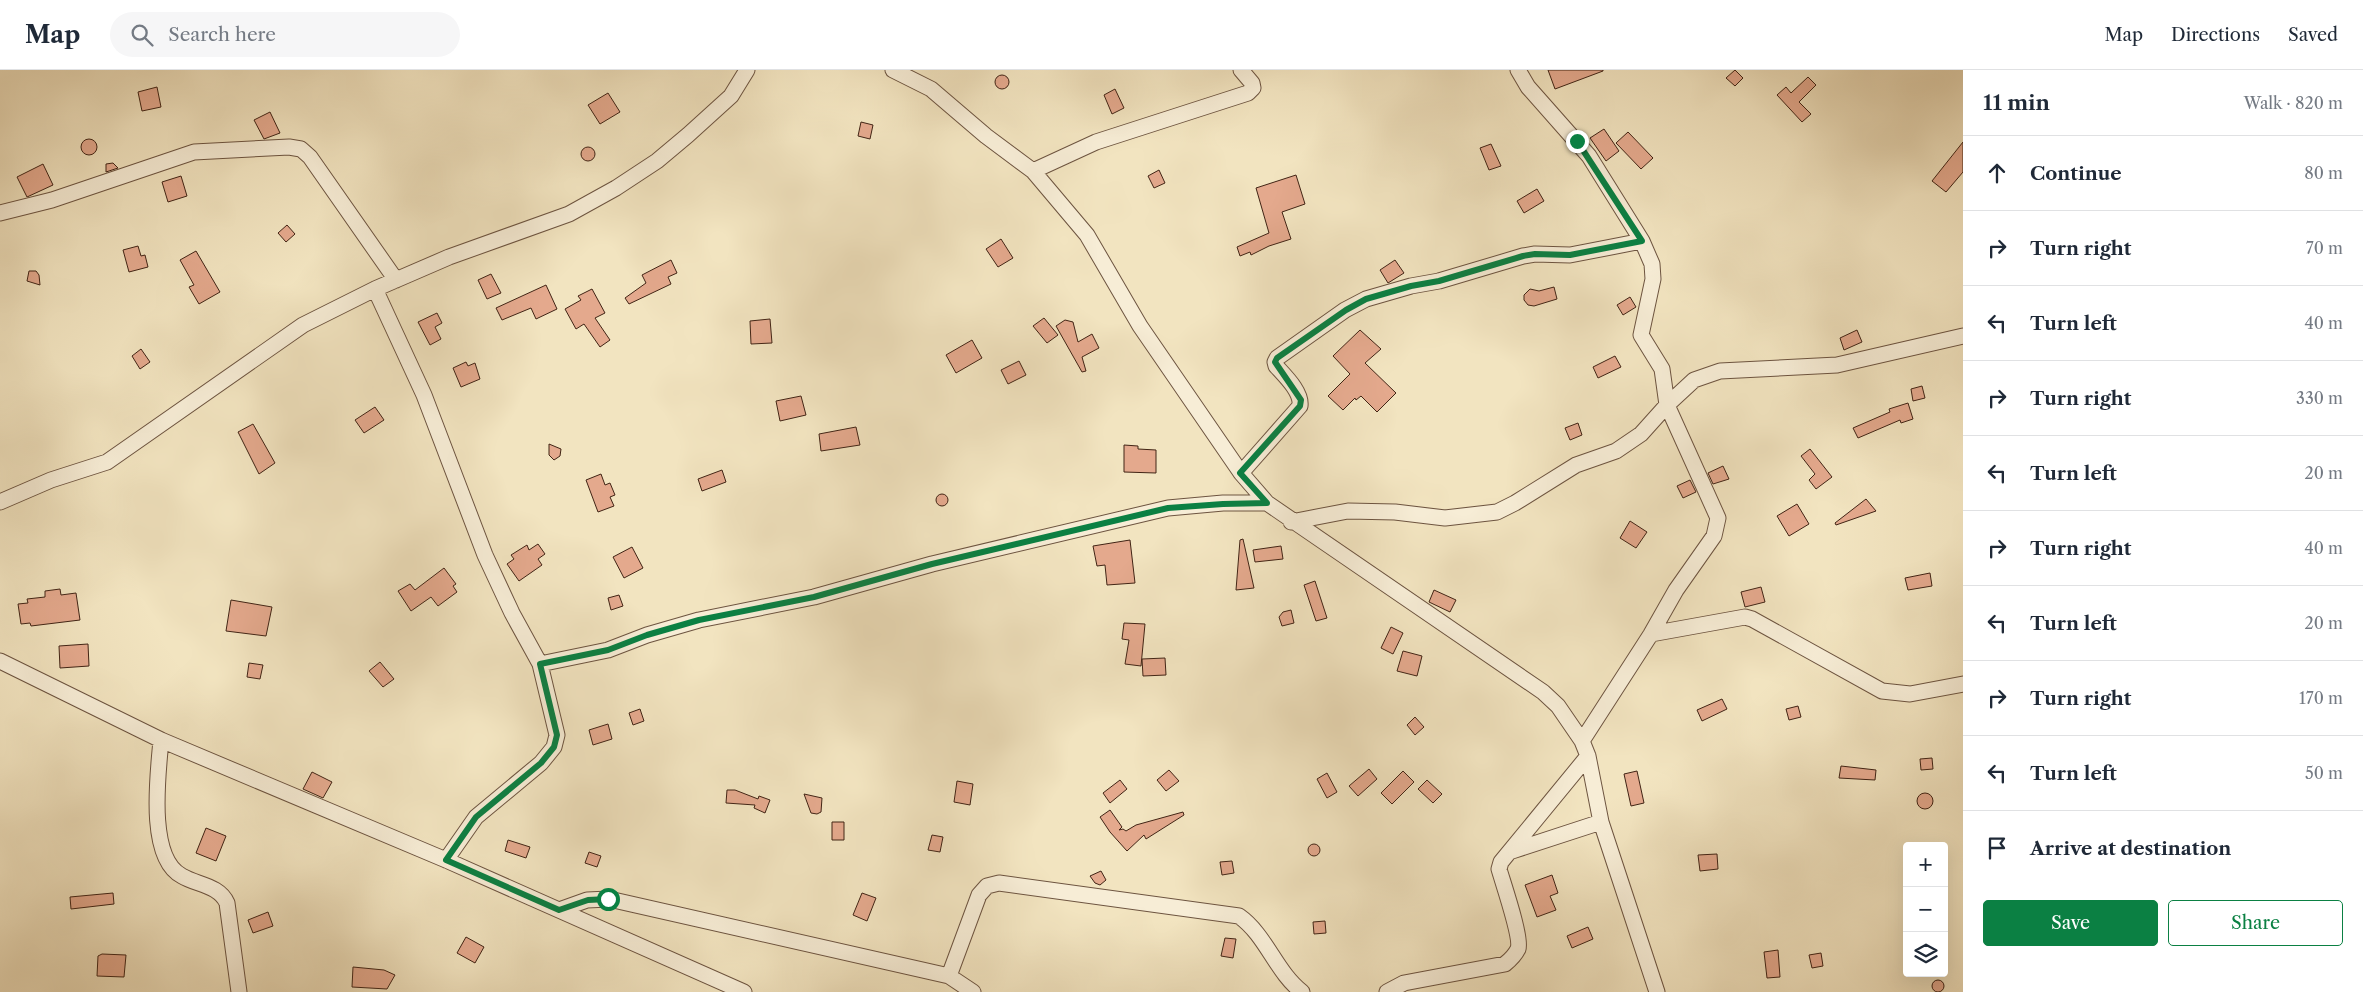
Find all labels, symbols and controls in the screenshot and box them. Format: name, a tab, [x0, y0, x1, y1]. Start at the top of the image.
search box	[110, 12, 460, 57]
text: Map	[25, 20, 80, 49]
icon: search	[128, 21, 156, 49]
text: Search here	[168, 23, 276, 46]
text: Map	[2104, 24, 2143, 46]
text: Directions	[2171, 24, 2260, 46]
text: Saved	[2288, 24, 2338, 46]
text: 11 min	[1983, 90, 2050, 115]
text: Walk · 820 m	[2244, 93, 2343, 113]
route end	[1566, 130, 1589, 153]
icon: ahead	[1983, 159, 2011, 187]
text: Continue	[2030, 162, 2122, 185]
text: 80 m	[2304, 163, 2343, 183]
icon: right	[1983, 234, 2011, 262]
text: Turn right	[2030, 237, 2131, 260]
text: 70 m	[2306, 238, 2343, 258]
icon: left	[1983, 309, 2011, 337]
text: Turn left	[2030, 312, 2117, 335]
text: 40 m	[2304, 313, 2343, 333]
icon: right	[1983, 384, 2011, 412]
text: Turn right	[2030, 387, 2131, 410]
text: 330 m	[2296, 388, 2343, 408]
icon: left	[1983, 459, 2011, 487]
text: Turn left	[2030, 462, 2117, 485]
text: 20 m	[2304, 463, 2343, 483]
icon: right	[1983, 534, 2011, 562]
text: Turn right	[2030, 537, 2131, 560]
text: 40 m	[2304, 538, 2343, 558]
icon: left	[1983, 609, 2011, 637]
text: Turn left	[2030, 612, 2117, 635]
text: 20 m	[2304, 613, 2343, 633]
icon: right	[1983, 684, 2011, 712]
text: Turn right	[2030, 687, 2131, 710]
text: 170 m	[2299, 688, 2343, 708]
icon: left	[1983, 759, 2011, 787]
text: Turn left	[2030, 762, 2117, 785]
text: 50 m	[2305, 763, 2343, 783]
icon: arrive	[1983, 834, 2011, 862]
text: Arrive at destination	[2030, 837, 2231, 860]
map controls	[1903, 842, 1948, 977]
button: +	[1903, 842, 1948, 887]
button: −	[1903, 887, 1948, 932]
route start	[597, 888, 620, 911]
button: Save	[1983, 900, 2158, 946]
button: Share	[2168, 900, 2343, 946]
button: layers	[1903, 932, 1948, 977]

